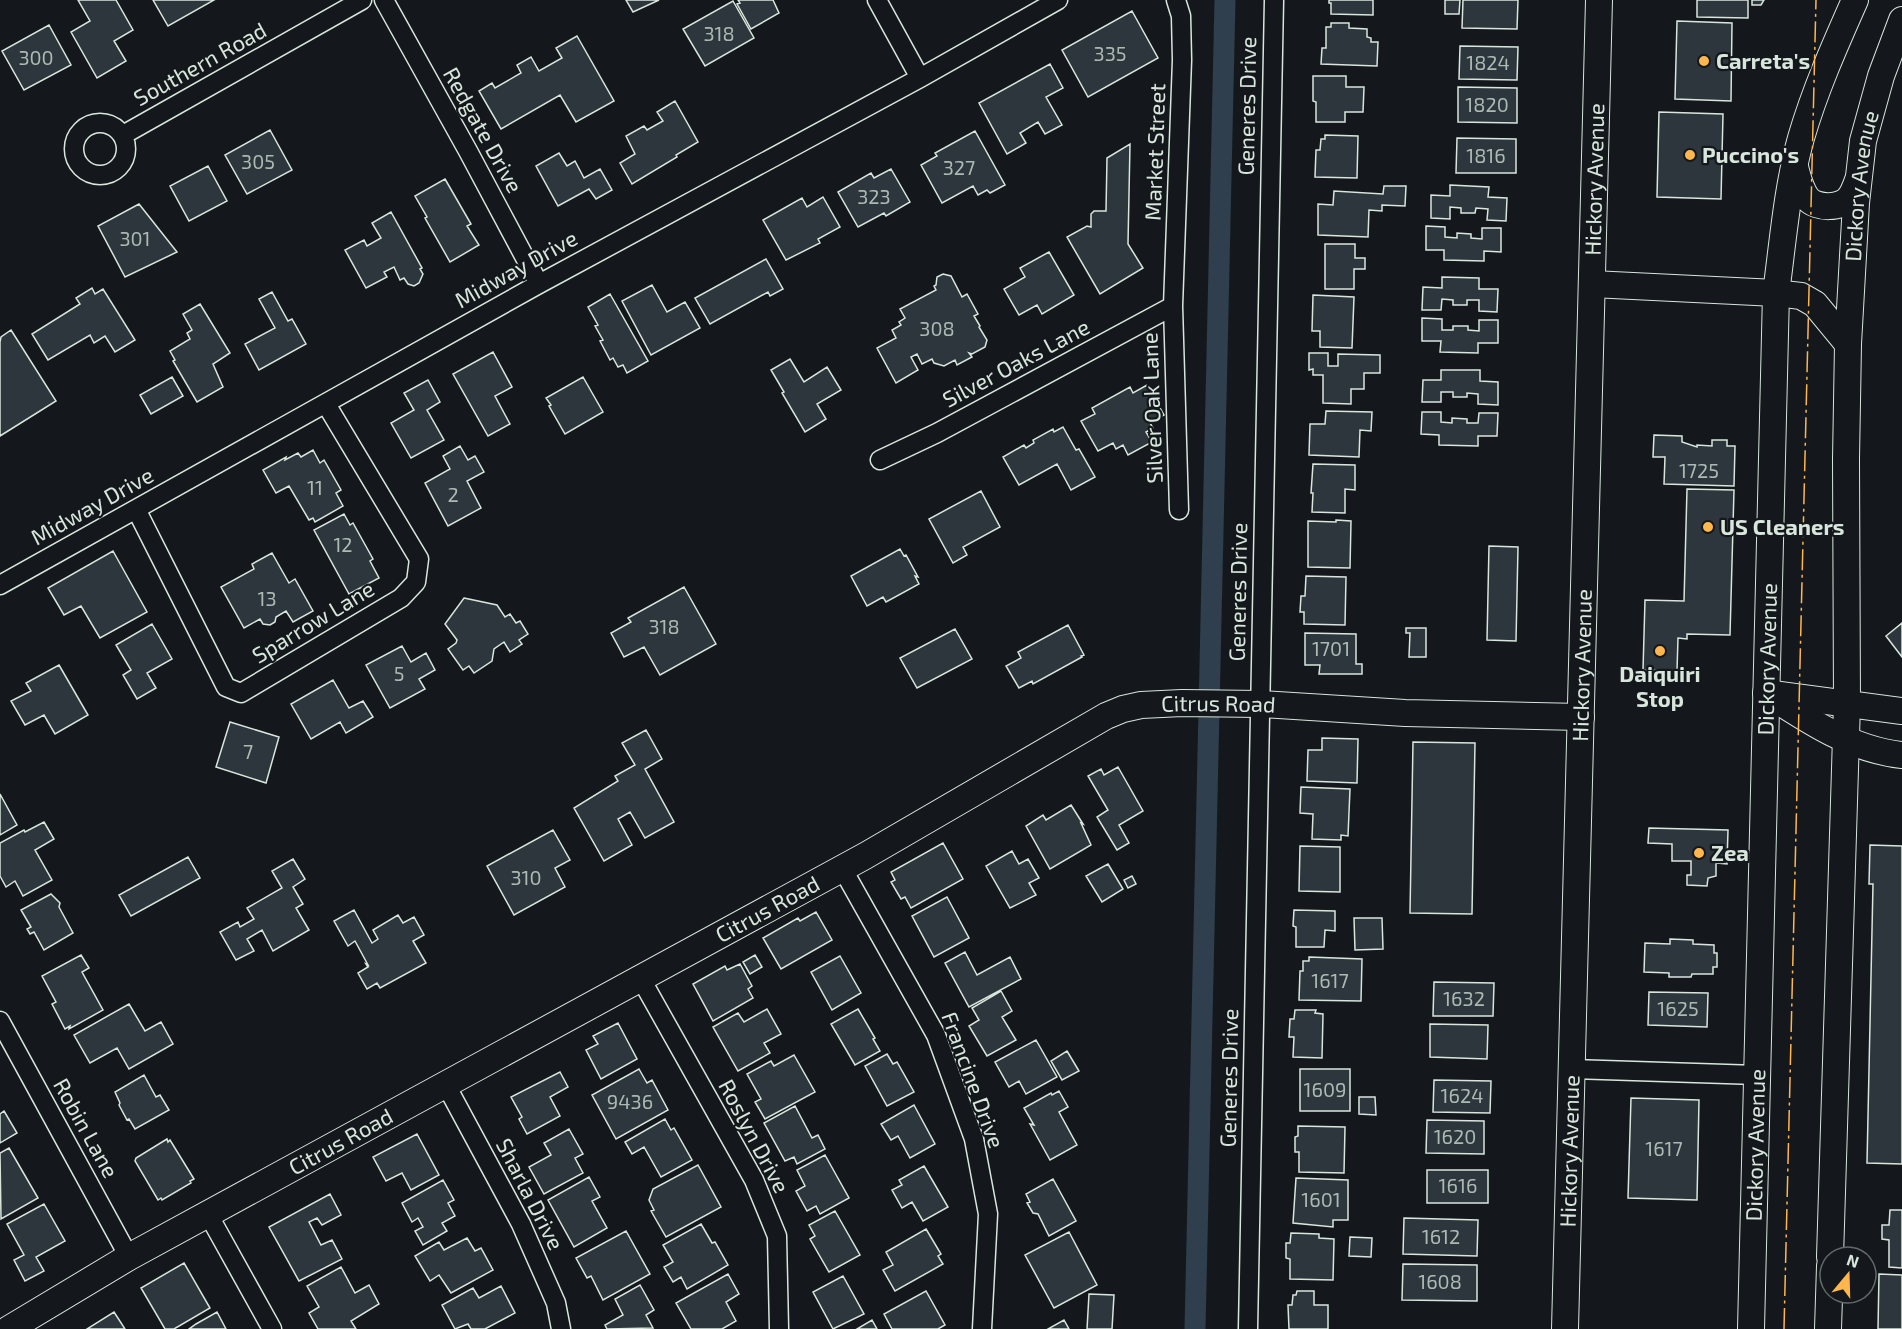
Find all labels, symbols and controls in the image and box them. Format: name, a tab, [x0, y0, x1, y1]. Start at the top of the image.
street label: Southern Road	[129, 16, 270, 110]
house number: 318	[703, 21, 735, 45]
street label: Generes Drive	[1232, 36, 1260, 176]
house number: 335	[1094, 41, 1126, 65]
house number: 300	[18, 45, 54, 69]
place label: Carreta's	[1716, 47, 1810, 73]
house number: 1824	[1466, 50, 1510, 74]
marker: Carreta's	[1697, 54, 1711, 68]
street label: Redgate Drive	[439, 62, 529, 197]
street label: Market Street	[1139, 83, 1169, 221]
house number: 1820	[1465, 92, 1509, 116]
street label: Hickory Avenue	[1578, 103, 1608, 256]
street label: Dickory Avenue	[1839, 107, 1883, 262]
place label: Puccino's	[1702, 141, 1799, 167]
house number: 1816	[1466, 143, 1506, 167]
marker: Puccino's	[1683, 148, 1697, 162]
house number: 305	[241, 149, 275, 173]
house number: 327	[943, 155, 975, 179]
house number: 323	[857, 184, 891, 208]
street label: Midway Drive	[450, 224, 581, 312]
house number: 301	[119, 226, 151, 250]
street label: Silver Oaks Lane	[938, 312, 1093, 412]
house number: 308	[919, 316, 955, 340]
street label: Silver Oak Lane	[1135, 332, 1167, 484]
house number: 1725	[1679, 458, 1719, 482]
street label: Midway Drive	[26, 461, 157, 549]
house number: 11	[307, 475, 323, 499]
house number: 2	[447, 482, 459, 506]
place label: US Cleaners	[1720, 513, 1845, 539]
marker: US Cleaners	[1701, 520, 1715, 534]
street label: Generes Drive	[1223, 522, 1251, 662]
house number: 12	[333, 532, 353, 556]
street label: Sparrow Lane	[247, 575, 378, 668]
street label: Dickory Avenue	[1751, 583, 1781, 736]
house number: 13	[257, 586, 277, 610]
street label: Hickory Avenue	[1566, 589, 1596, 742]
house number: 318	[648, 614, 680, 638]
house number: 1701	[1312, 636, 1350, 660]
marker: Daiquiri Stop	[1653, 644, 1667, 658]
place label: Daiquiri Stop	[1619, 660, 1701, 711]
house number: 5	[394, 661, 404, 685]
street label: Citrus Road	[1160, 689, 1276, 717]
house number: 7	[243, 739, 253, 763]
place label: Zea	[1711, 839, 1749, 865]
marker: Zea	[1692, 846, 1706, 860]
house number: 310	[510, 865, 542, 889]
street label: Citrus Road	[710, 869, 823, 947]
house number: 1617	[1311, 968, 1349, 992]
house number: 1632	[1443, 986, 1485, 1010]
house number: 1625	[1657, 996, 1699, 1020]
street label: Francine Drive	[937, 1008, 1011, 1151]
street label: Generes Drive	[1214, 1008, 1242, 1148]
street label: Dickory Avenue	[1740, 1069, 1769, 1222]
street label: Robin Lane	[49, 1073, 125, 1182]
street label: Roslyn Drive	[714, 1074, 796, 1197]
street label: Hickory Avenue	[1554, 1074, 1583, 1228]
house number: 1609	[1304, 1077, 1346, 1101]
house number: 1624	[1441, 1083, 1483, 1107]
house number: 9436	[607, 1089, 653, 1113]
street label: Citrus Road	[284, 1102, 397, 1180]
house number: 1620	[1434, 1124, 1476, 1148]
street label: Sharla Drive	[492, 1133, 570, 1254]
house number: 1617	[1645, 1136, 1683, 1160]
house number: 1616	[1439, 1173, 1477, 1197]
house number: 1601	[1301, 1187, 1341, 1211]
house number: 1612	[1422, 1224, 1460, 1248]
north arrow	[1818, 1245, 1878, 1305]
text: N	[1844, 1249, 1862, 1271]
house number: 1608	[1418, 1269, 1462, 1293]

